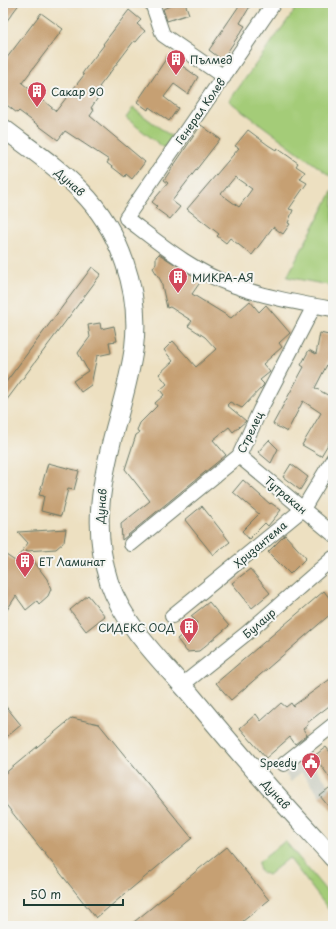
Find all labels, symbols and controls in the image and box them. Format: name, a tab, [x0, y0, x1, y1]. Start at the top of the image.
building icon: Пълмед	[165, 48, 187, 76]
place label: Пълмед	[190, 51, 233, 68]
street label: Генерал Колев	[171, 74, 229, 148]
building icon: Сакар 90	[26, 80, 48, 108]
place label: Сакар 90	[51, 83, 104, 100]
street label: Дунав	[51, 163, 89, 200]
building icon: МИКРА-АЯ	[167, 266, 189, 294]
place label: МИКРА-АЯ	[192, 269, 254, 286]
street label: Стрелец	[233, 408, 267, 456]
street label: Тутракан	[261, 472, 311, 518]
street label: Дунав	[91, 488, 111, 525]
street label: Хризантема	[230, 516, 291, 571]
building icon: ЕТ Ламинат	[14, 550, 36, 578]
place label: ЕТ Ламинат	[39, 553, 106, 570]
street label: Булаир	[239, 604, 279, 642]
building icon: СИДЕКС ООД	[178, 616, 200, 644]
place label: СИДЕКС ООД	[98, 619, 175, 636]
public building icon: Speedy	[300, 751, 322, 779]
place label: Speedy	[260, 754, 297, 771]
street label: Дунав	[257, 775, 294, 813]
scale bar	[24, 881, 123, 907]
text: 50 m	[30, 885, 61, 903]

